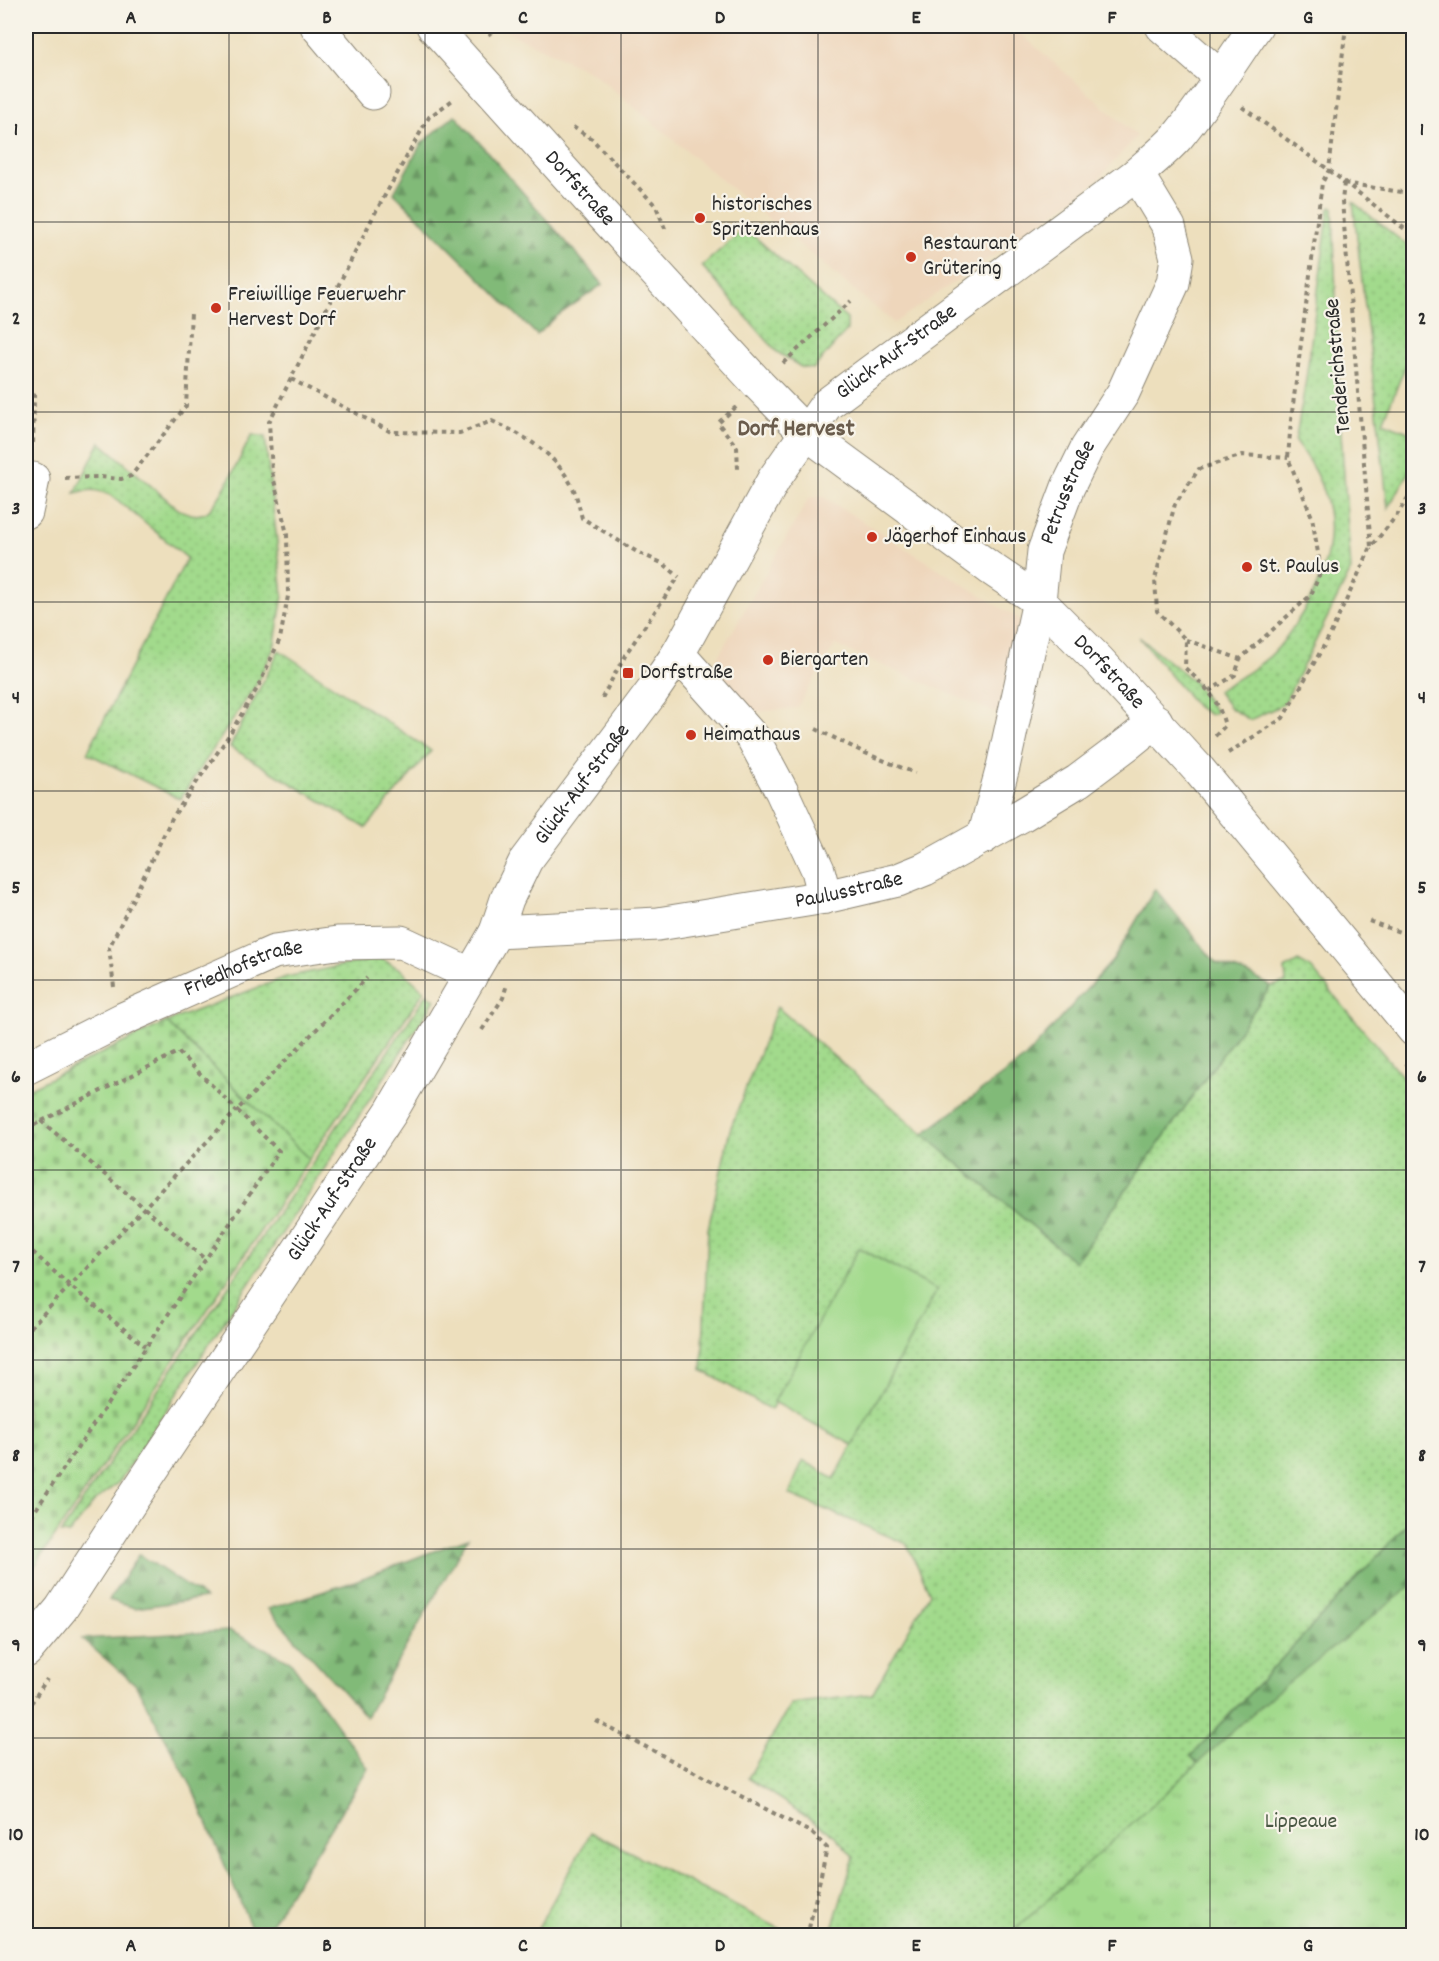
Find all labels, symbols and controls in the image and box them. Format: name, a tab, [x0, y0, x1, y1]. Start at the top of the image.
text: A	[126, 5, 137, 33]
text: B	[322, 5, 332, 33]
text: C	[518, 5, 528, 33]
text: D	[715, 5, 726, 33]
text: E	[911, 5, 921, 33]
text: F	[1108, 5, 1118, 33]
text: G	[1303, 5, 1313, 33]
text: 1	[14, 117, 18, 145]
text: 1	[1420, 117, 1424, 145]
street label: Dorfstraße	[537, 144, 622, 234]
place label: historisches Spritzenhaus	[712, 190, 820, 246]
marker: historisches Spritzenhaus	[693, 211, 707, 225]
place label: Restaurant Grütering	[923, 229, 1017, 285]
marker: Restaurant Grütering	[904, 250, 918, 264]
place label: Freiwillige Feuerwehr Hervest Dorf	[228, 280, 406, 336]
street label: Glück-Auf-Straße	[829, 297, 964, 408]
street label: Tenderichstraße	[1318, 297, 1360, 435]
marker: Freiwillige Feuerwehr Hervest Dorf	[209, 301, 223, 315]
text: 2	[12, 306, 20, 334]
text: 2	[1418, 306, 1426, 334]
district label: Dorf Hervest	[737, 413, 855, 447]
street label: Petrusstraße	[1032, 434, 1104, 549]
text: 3	[12, 496, 20, 524]
text: 3	[1418, 496, 1426, 524]
place label: Jägerhof Einhaus	[884, 522, 1026, 553]
marker: Jägerhof Einhaus	[865, 530, 879, 544]
place label: St. Paulus	[1259, 552, 1339, 583]
marker: St. Paulus	[1240, 560, 1254, 574]
street label: Dorfstraße	[1066, 628, 1152, 717]
place label: Biergarten	[780, 645, 868, 676]
marker: Biergarten	[761, 653, 775, 667]
place label: Dorfstraße	[640, 658, 733, 689]
marker: Dorfstraße	[621, 666, 635, 680]
text: 4	[12, 685, 20, 713]
text: 4	[1418, 685, 1426, 713]
street label: Glück-Auf-Straße	[527, 718, 638, 852]
place label: Heimathaus	[703, 720, 801, 751]
marker: Heimathaus	[684, 728, 698, 742]
street label: Paulusstraße	[793, 864, 906, 917]
text: 5	[11, 875, 21, 903]
text: 5	[1417, 875, 1427, 903]
street label: Friedhofstraße	[179, 933, 305, 1005]
text: 6	[11, 1064, 21, 1092]
text: 6	[1417, 1064, 1427, 1092]
street label: Glück-Auf-Straße	[279, 1131, 386, 1268]
text: 7	[12, 1254, 20, 1282]
text: 7	[1418, 1254, 1426, 1282]
text: 8	[12, 1443, 20, 1471]
text: 8	[1418, 1443, 1426, 1471]
text: 9	[11, 1633, 21, 1661]
text: 9	[1417, 1633, 1427, 1661]
park label: Lippeaue	[1265, 1807, 1337, 1838]
text: 10	[8, 1822, 24, 1850]
text: 10	[1414, 1822, 1430, 1850]
text: A	[126, 1933, 137, 1961]
text: B	[322, 1933, 332, 1961]
text: C	[518, 1933, 528, 1961]
text: D	[715, 1933, 726, 1961]
text: E	[911, 1933, 921, 1961]
text: F	[1108, 1933, 1118, 1961]
text: G	[1303, 1933, 1313, 1961]

